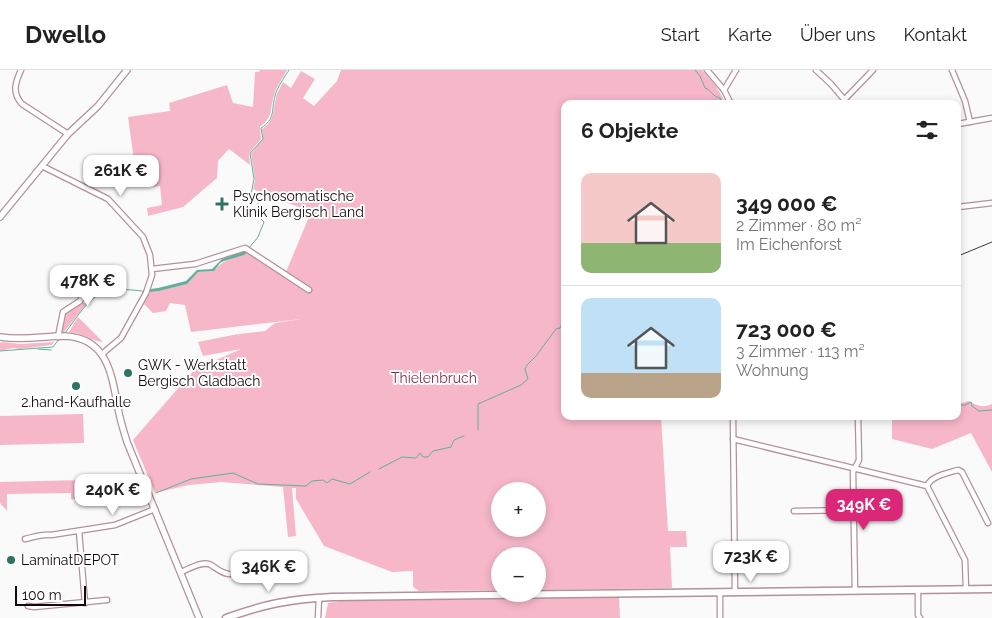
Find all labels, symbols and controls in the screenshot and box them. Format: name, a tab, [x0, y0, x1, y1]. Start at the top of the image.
text: Dwello	[25, 20, 106, 49]
text: Start	[661, 24, 700, 45]
text: Karte	[728, 24, 772, 45]
text: Über uns	[800, 24, 875, 45]
text: Kontakt	[903, 24, 967, 45]
icon: filters	[913, 116, 941, 144]
text: 6 Objekte	[581, 118, 678, 143]
pin: 261K €	[80, 154, 162, 197]
text: 261K €	[94, 161, 148, 180]
place label: Psychosomatische Klinik Bergisch Land	[233, 188, 364, 220]
text: 349 000 €	[736, 191, 838, 216]
icon: home	[621, 193, 681, 253]
marker: Psychosomatische Klinik Bergisch Land	[215, 197, 229, 211]
text: 2 Zimmer · 80 m²	[736, 216, 861, 235]
text: Im Eichenforst	[736, 235, 842, 254]
pin: 478K €	[47, 264, 129, 307]
text: 478K €	[61, 271, 115, 290]
text: 723 000 €	[736, 317, 837, 342]
icon: home	[621, 318, 681, 378]
text: 3 Zimmer · 113 m²	[736, 342, 865, 361]
place label: GWK - Werkstatt Bergisch Gladbach	[138, 357, 260, 389]
text: Wohnung	[736, 361, 809, 380]
marker: GWK - Werkstatt Bergisch Gladbach	[122, 367, 134, 379]
park label: Thielenbruch	[391, 370, 477, 386]
marker: 2.hand-Kaufhalle	[70, 380, 82, 392]
place label: 2.hand-Kaufhalle	[21, 394, 131, 410]
pin: 240K €	[72, 474, 154, 516]
text: 240K €	[85, 480, 141, 499]
map controls	[491, 482, 546, 602]
button: +	[491, 482, 546, 537]
pin: 349K €	[823, 488, 905, 531]
text: 349K €	[837, 495, 891, 514]
pin: 723K €	[710, 540, 792, 583]
button: −	[491, 547, 546, 602]
text: 723K €	[724, 547, 778, 566]
pin: 346K €	[228, 550, 310, 593]
place label: LaminatDEPOT	[21, 552, 120, 568]
marker: LaminatDEPOT	[5, 554, 17, 566]
text: 346K €	[242, 557, 296, 576]
scale bar	[15, 583, 86, 606]
text: 100 m	[22, 587, 62, 603]

